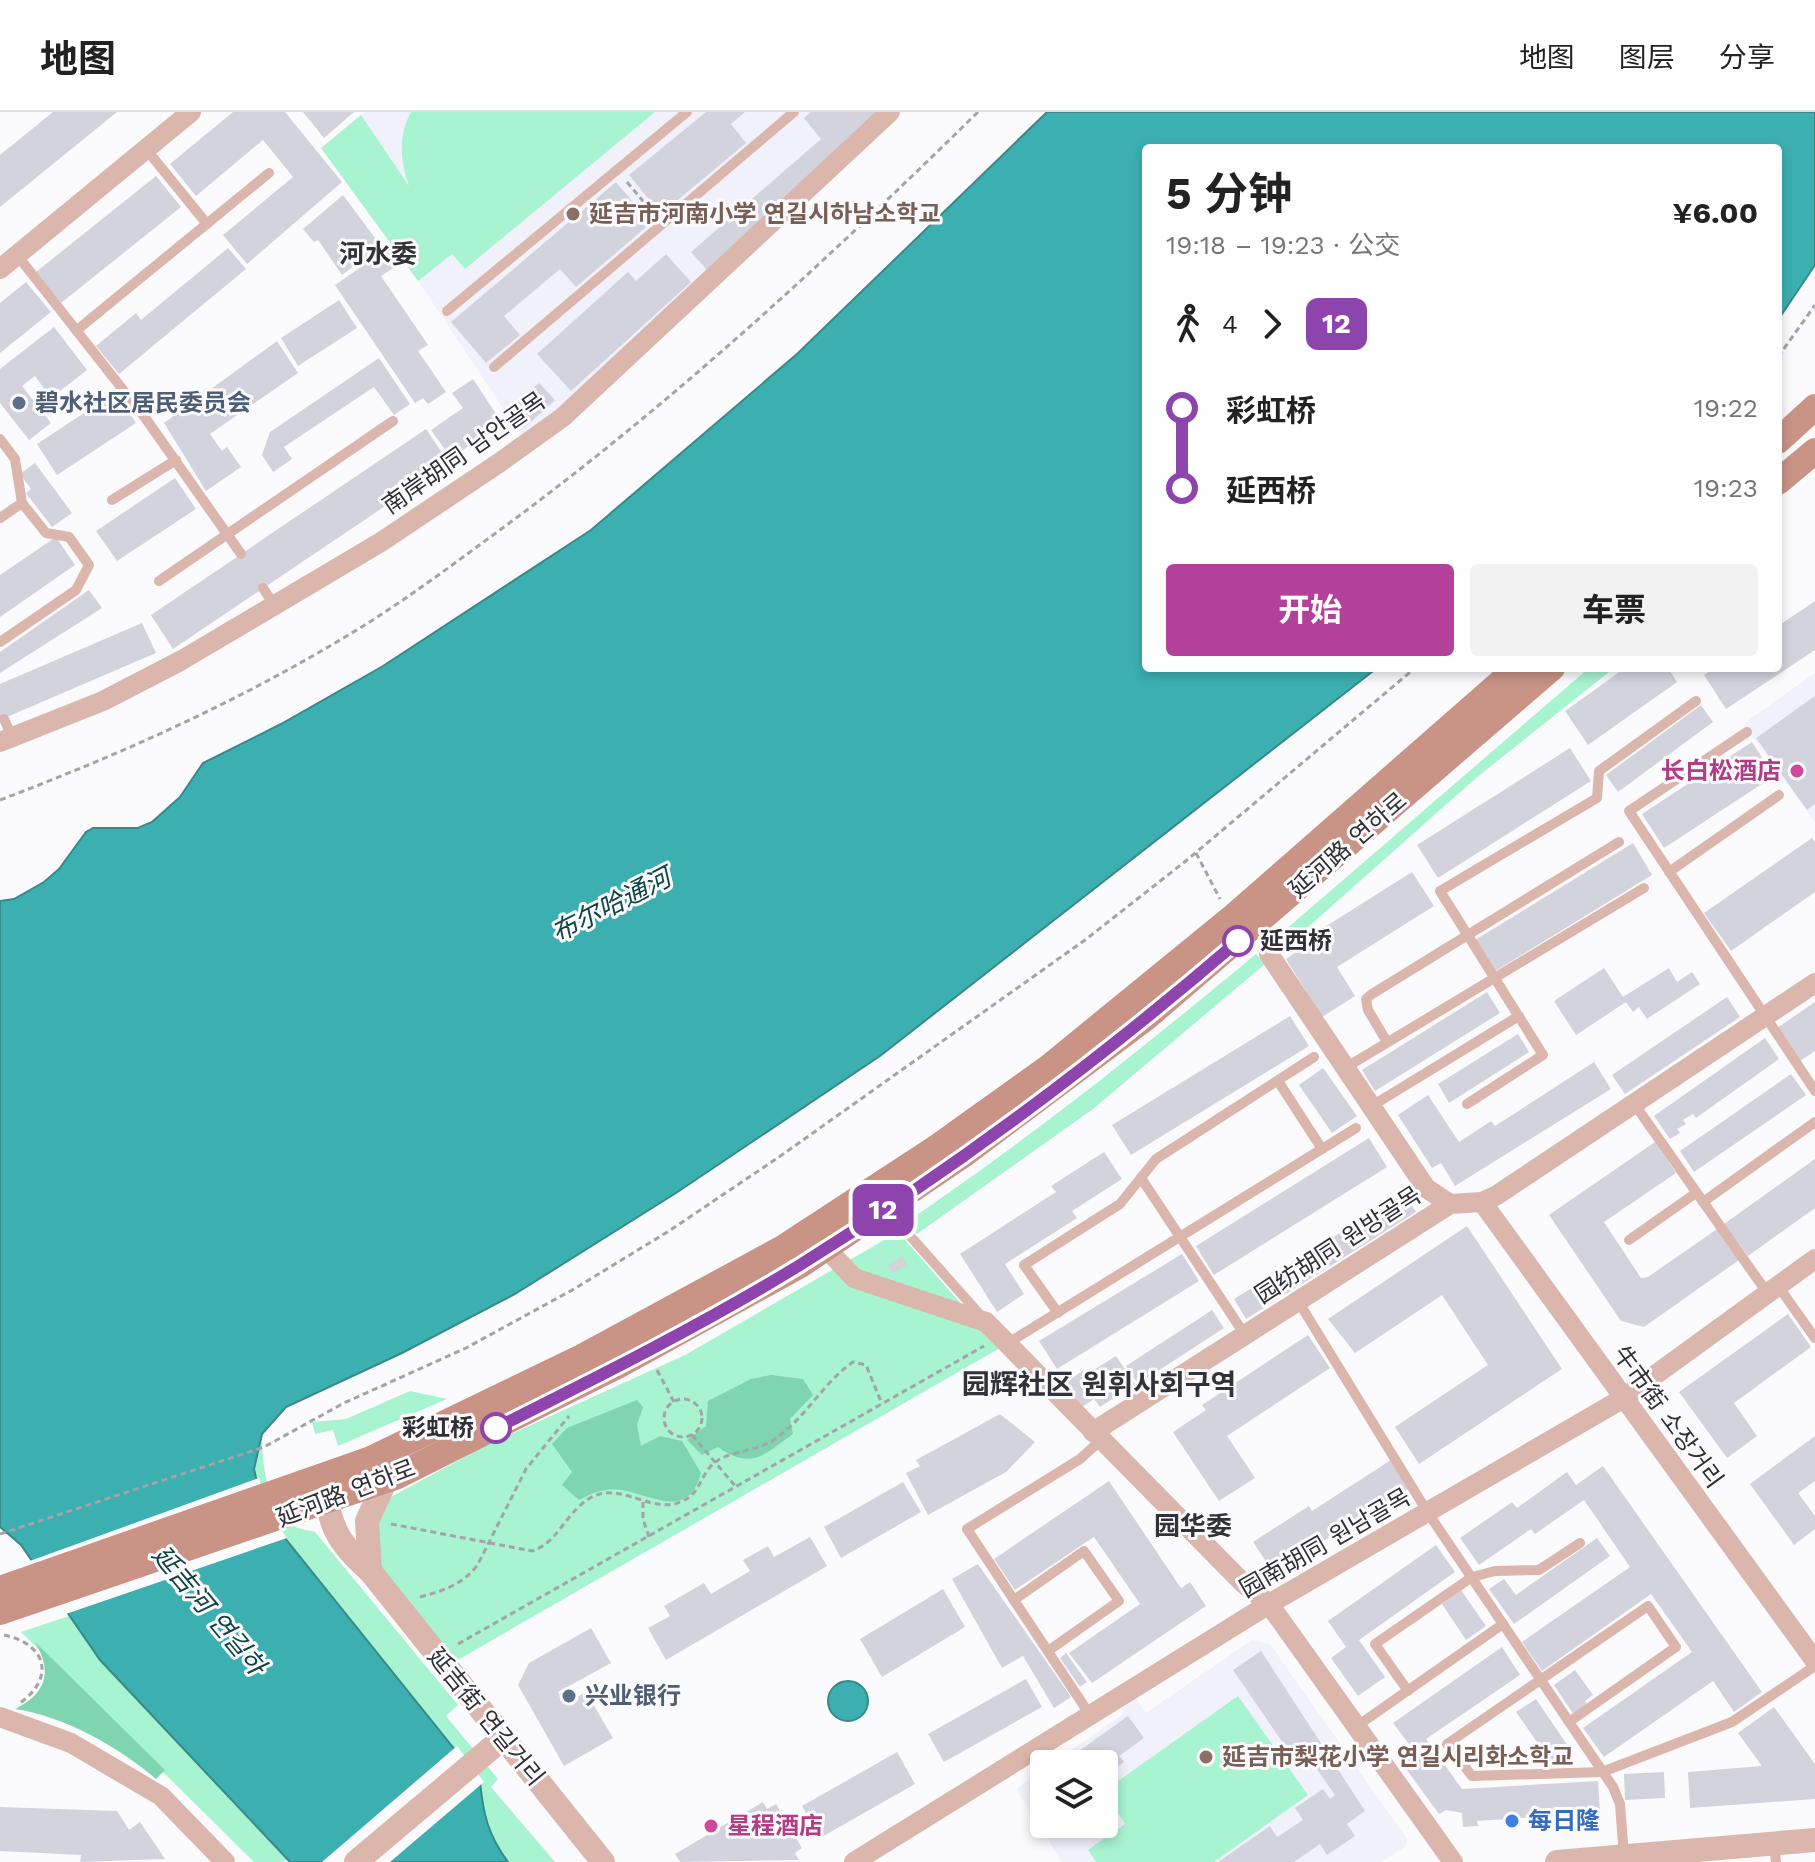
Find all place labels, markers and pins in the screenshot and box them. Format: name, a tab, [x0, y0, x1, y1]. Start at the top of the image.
place label: 延吉市河南小学 연길시하남소학교	[589, 200, 941, 228]
marker: 延吉市河南小学 연길시하남소학교	[564, 205, 582, 223]
place label: 碧水社区居民委员会	[35, 389, 251, 417]
marker: 碧水社区居民委员会	[10, 394, 28, 412]
place label: 长白松酒店	[1661, 757, 1781, 785]
marker: 长白松酒店	[1788, 762, 1806, 780]
marker: 延西桥	[1223, 926, 1253, 956]
place label: 延西桥	[1260, 927, 1332, 955]
marker: 彩虹桥	[481, 1413, 511, 1443]
place label: 彩虹桥	[402, 1414, 474, 1442]
place label: 兴业银行	[585, 1682, 681, 1710]
marker: 兴业银行	[560, 1687, 578, 1705]
place label: 延吉市梨花小学 연길시리화소학교	[1222, 1743, 1574, 1771]
marker: 延吉市梨花小学 연길시리화소학교	[1197, 1748, 1215, 1766]
place label: 每日隆	[1528, 1807, 1600, 1835]
place label: 星程酒店	[727, 1812, 823, 1840]
marker: 每日隆	[1503, 1812, 1521, 1830]
marker: 星程酒店	[702, 1817, 720, 1835]

